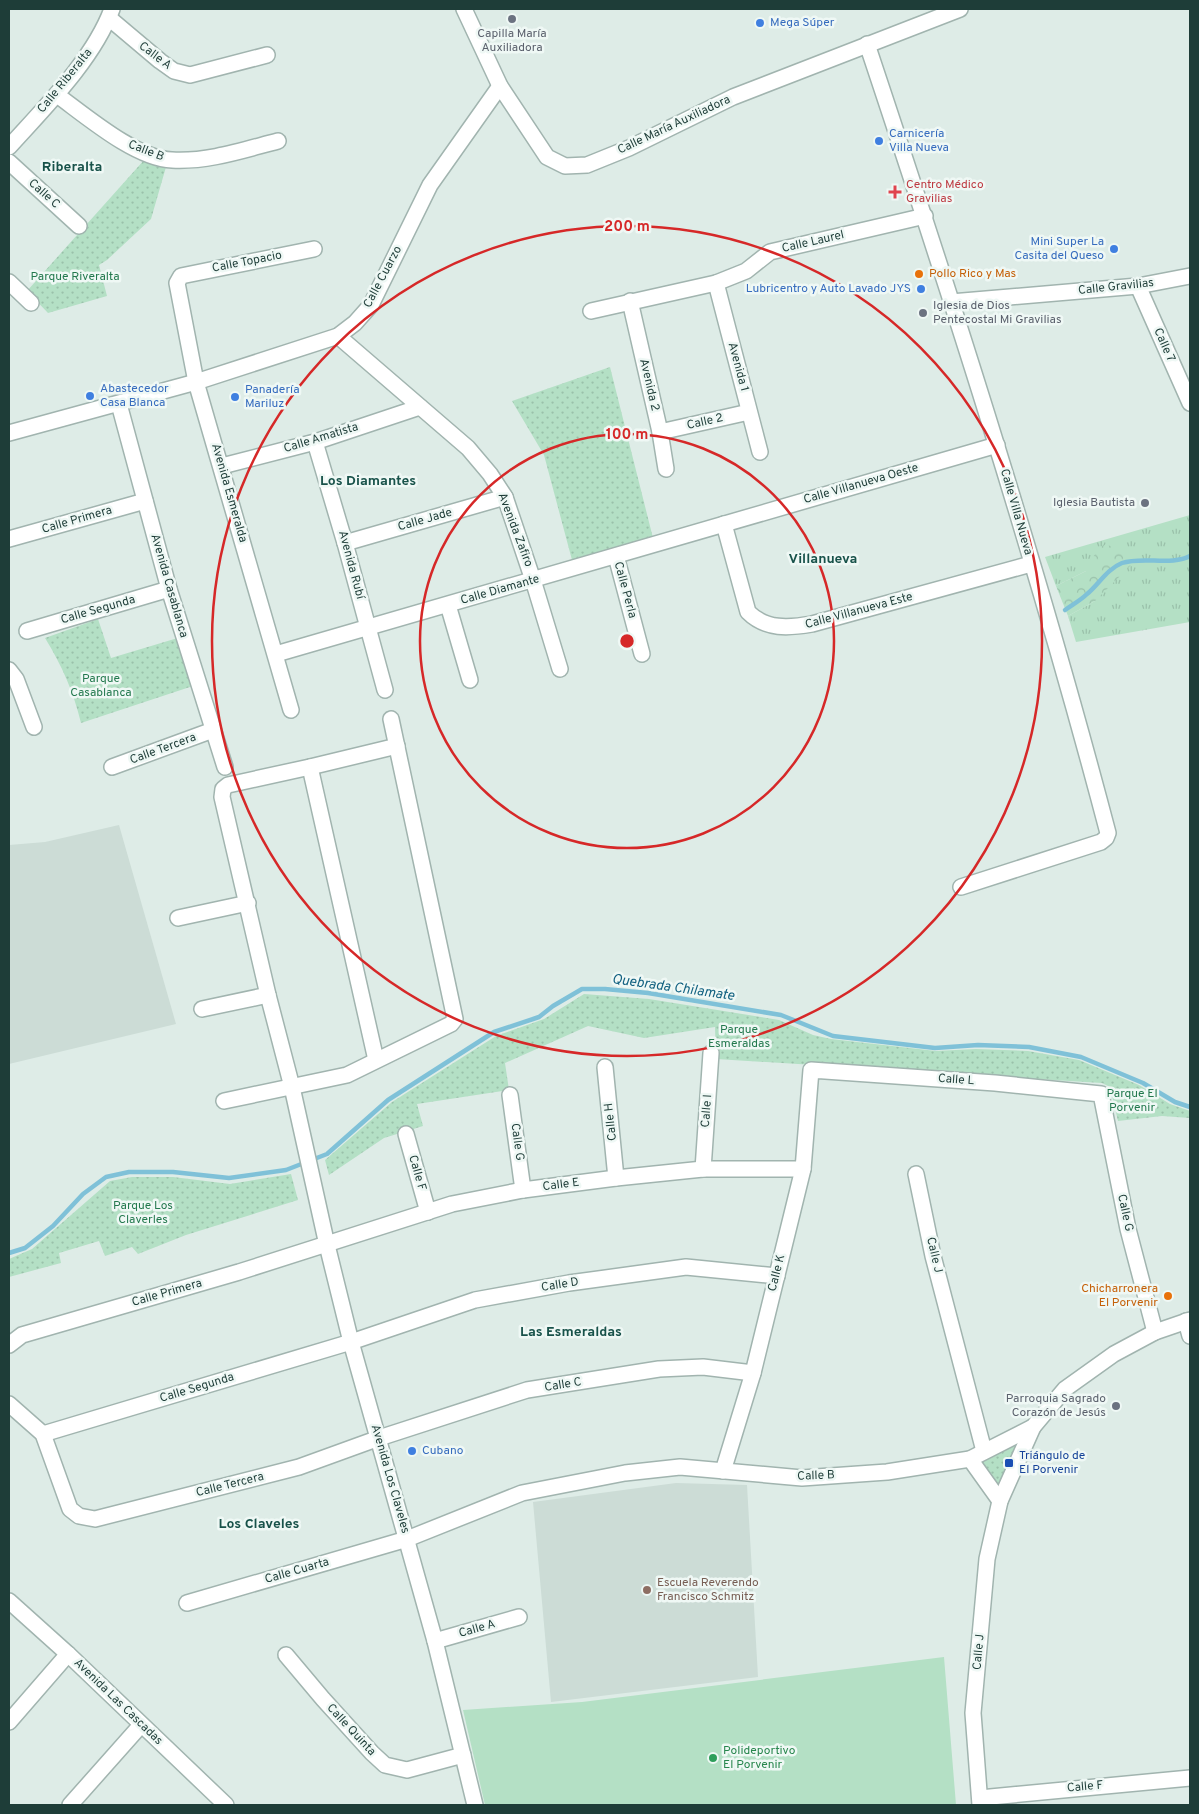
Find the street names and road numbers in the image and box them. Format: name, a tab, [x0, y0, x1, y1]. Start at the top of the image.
street label: Calle A	[135, 38, 175, 74]
street label: Calle Riberalta	[34, 45, 96, 117]
street label: Calle María Auxiliadora	[615, 92, 733, 158]
street label: Calle B	[126, 137, 166, 165]
street label: Calle C	[25, 176, 63, 213]
street label: Calle Laurel	[780, 227, 846, 257]
street label: Calle Cuarzo	[360, 243, 406, 311]
street label: Calle Topacio	[211, 247, 284, 277]
street label: Calle Gravilias	[1077, 275, 1155, 299]
street label: Calle 7	[1149, 326, 1179, 364]
street label: Avenida 1	[724, 341, 752, 393]
street label: Avenida 2	[635, 357, 663, 413]
street label: Calle 2	[685, 410, 725, 434]
street label: Calle Amatista	[282, 419, 360, 457]
street label: Avenida Esmeralda	[207, 442, 251, 544]
street label: Calle Villanueva Oeste	[802, 460, 920, 508]
street label: Calle Villa Nueva	[996, 467, 1036, 557]
street label: Avenida Zafiro	[494, 491, 537, 570]
street label: Calle Primera	[40, 502, 114, 538]
street label: Calle Jade	[396, 505, 454, 535]
street label: Avenida Rubí	[334, 529, 368, 602]
street label: Avenida Casablanca	[147, 532, 191, 640]
street label: Calle Perla	[610, 560, 640, 620]
street label: Calle Diamante	[459, 571, 541, 609]
street label: Calle Villanueva Este	[803, 589, 915, 633]
street label: Calle Segunda	[59, 592, 137, 628]
street label: Calle Tercera	[128, 730, 198, 768]
street label: Calle L	[937, 1071, 975, 1089]
street label: Calle I	[698, 1094, 716, 1128]
street label: Calle H	[601, 1102, 621, 1142]
street label: Calle G	[506, 1122, 528, 1162]
street label: Calle F	[404, 1153, 430, 1193]
street label: Calle E	[542, 1175, 580, 1195]
street label: Calle G	[1113, 1193, 1137, 1233]
street label: Calle J	[922, 1236, 946, 1274]
street label: Calle K	[765, 1253, 789, 1293]
street label: Calle D	[540, 1274, 580, 1296]
street label: Calle Primera	[130, 1275, 204, 1311]
street label: Calle Segunda	[158, 1369, 236, 1407]
street label: Calle C	[543, 1374, 583, 1396]
street label: Avenida Los Claveles	[367, 1423, 413, 1535]
street label: Calle B	[797, 1467, 835, 1485]
street label: Calle Tercera	[194, 1469, 266, 1501]
street label: Calle Cuarta	[263, 1554, 331, 1588]
street label: Calle A	[457, 1616, 497, 1642]
street label: Calle J	[969, 1633, 989, 1671]
street label: Avenida Las Cascadas	[70, 1655, 166, 1749]
street label: Calle Quinta	[323, 1701, 379, 1759]
street label: Calle F	[1066, 1777, 1104, 1797]

